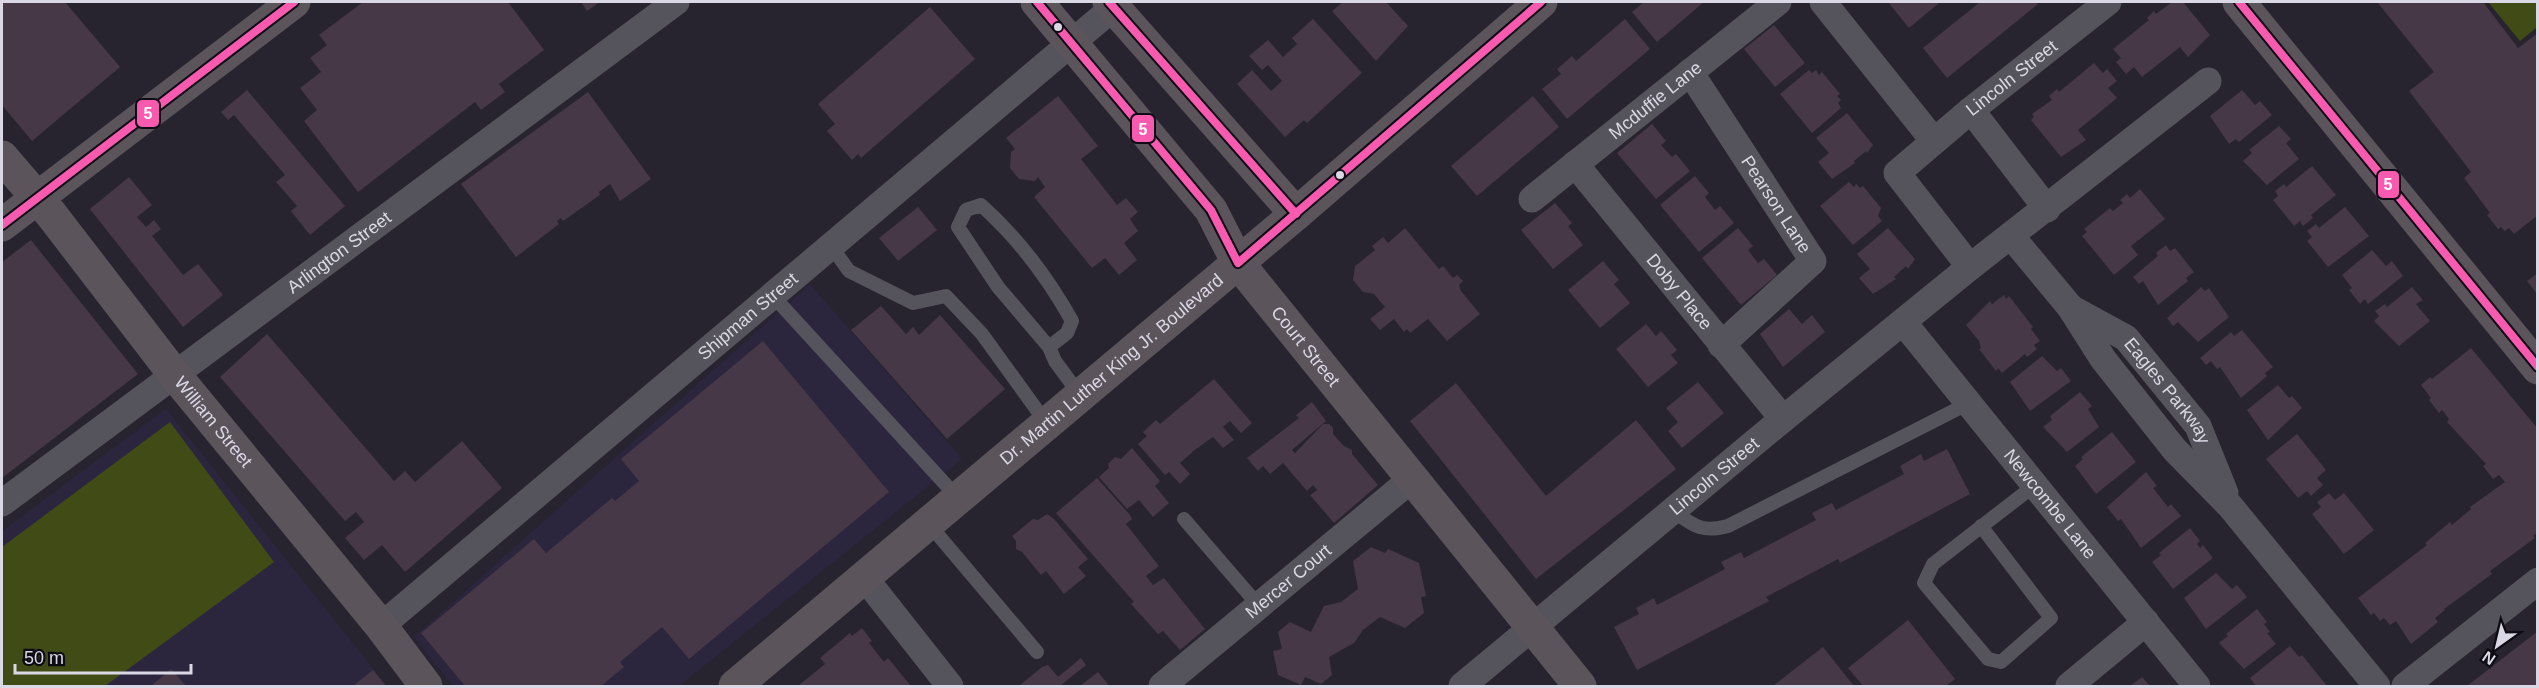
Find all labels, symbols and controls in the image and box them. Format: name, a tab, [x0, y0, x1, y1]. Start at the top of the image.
unlabelled marker	[1052, 21, 1064, 33]
street label: Lincoln Street	[1962, 36, 2061, 120]
street label: Mcduffie Lane	[1605, 57, 1706, 143]
line badge: 5	[136, 99, 160, 128]
text: 5	[144, 105, 153, 122]
line badge: 5	[1131, 114, 1155, 143]
text: 5	[1139, 121, 1148, 138]
street label: Pearson Lane	[1737, 152, 1815, 257]
unlabelled marker	[1334, 169, 1346, 181]
line badge: 5	[2377, 170, 2400, 199]
text: 5	[2384, 176, 2393, 193]
street label: Arlington Street	[283, 207, 395, 298]
street label: Doby Place	[1642, 250, 1716, 334]
street label: Shipman Street	[694, 269, 802, 364]
street label: Dr. Martin Luther King Jr. Boulevard	[996, 270, 1227, 469]
street label: Court Street	[1267, 302, 1344, 391]
street label: Eagles Parkway	[2120, 334, 2214, 447]
street label: William Street	[170, 373, 256, 471]
street label: Lincoln Street	[1665, 433, 1763, 519]
street label: Newcombe Lane	[2000, 445, 2100, 563]
street label: Mercer Court	[1241, 540, 1335, 623]
north arrow	[2467, 616, 2527, 676]
scale bar	[15, 637, 190, 675]
text: 50 m	[24, 648, 64, 668]
text: N	[2479, 648, 2498, 668]

